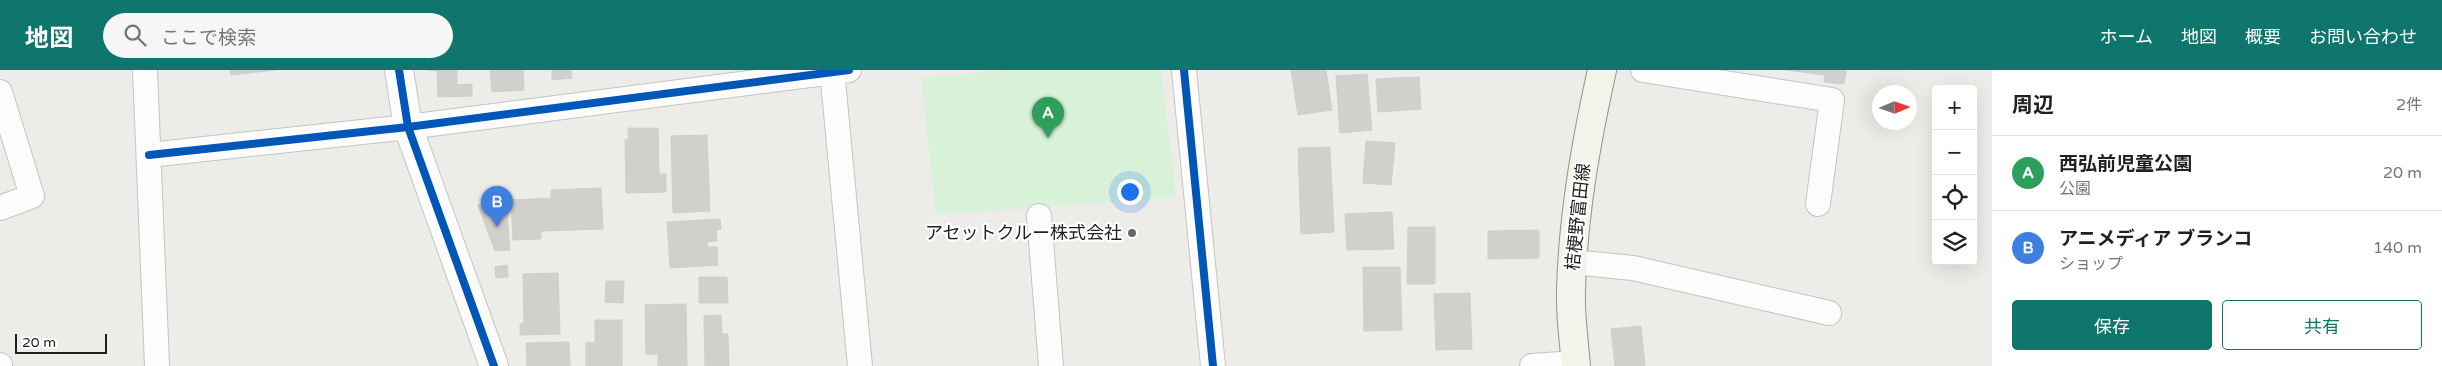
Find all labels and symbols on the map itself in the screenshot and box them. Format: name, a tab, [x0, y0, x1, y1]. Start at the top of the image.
north arrow	[1872, 85, 1917, 130]
pin: A	[1032, 97, 1064, 138]
street label: 桔梗野富田線	[1561, 162, 1595, 272]
your location	[1117, 179, 1143, 205]
pin: B	[481, 186, 513, 227]
place label: アセットクルー株式会社	[925, 222, 1122, 244]
marker: アセットクルー株式会社	[1126, 227, 1138, 239]
scale bar	[15, 331, 108, 354]

